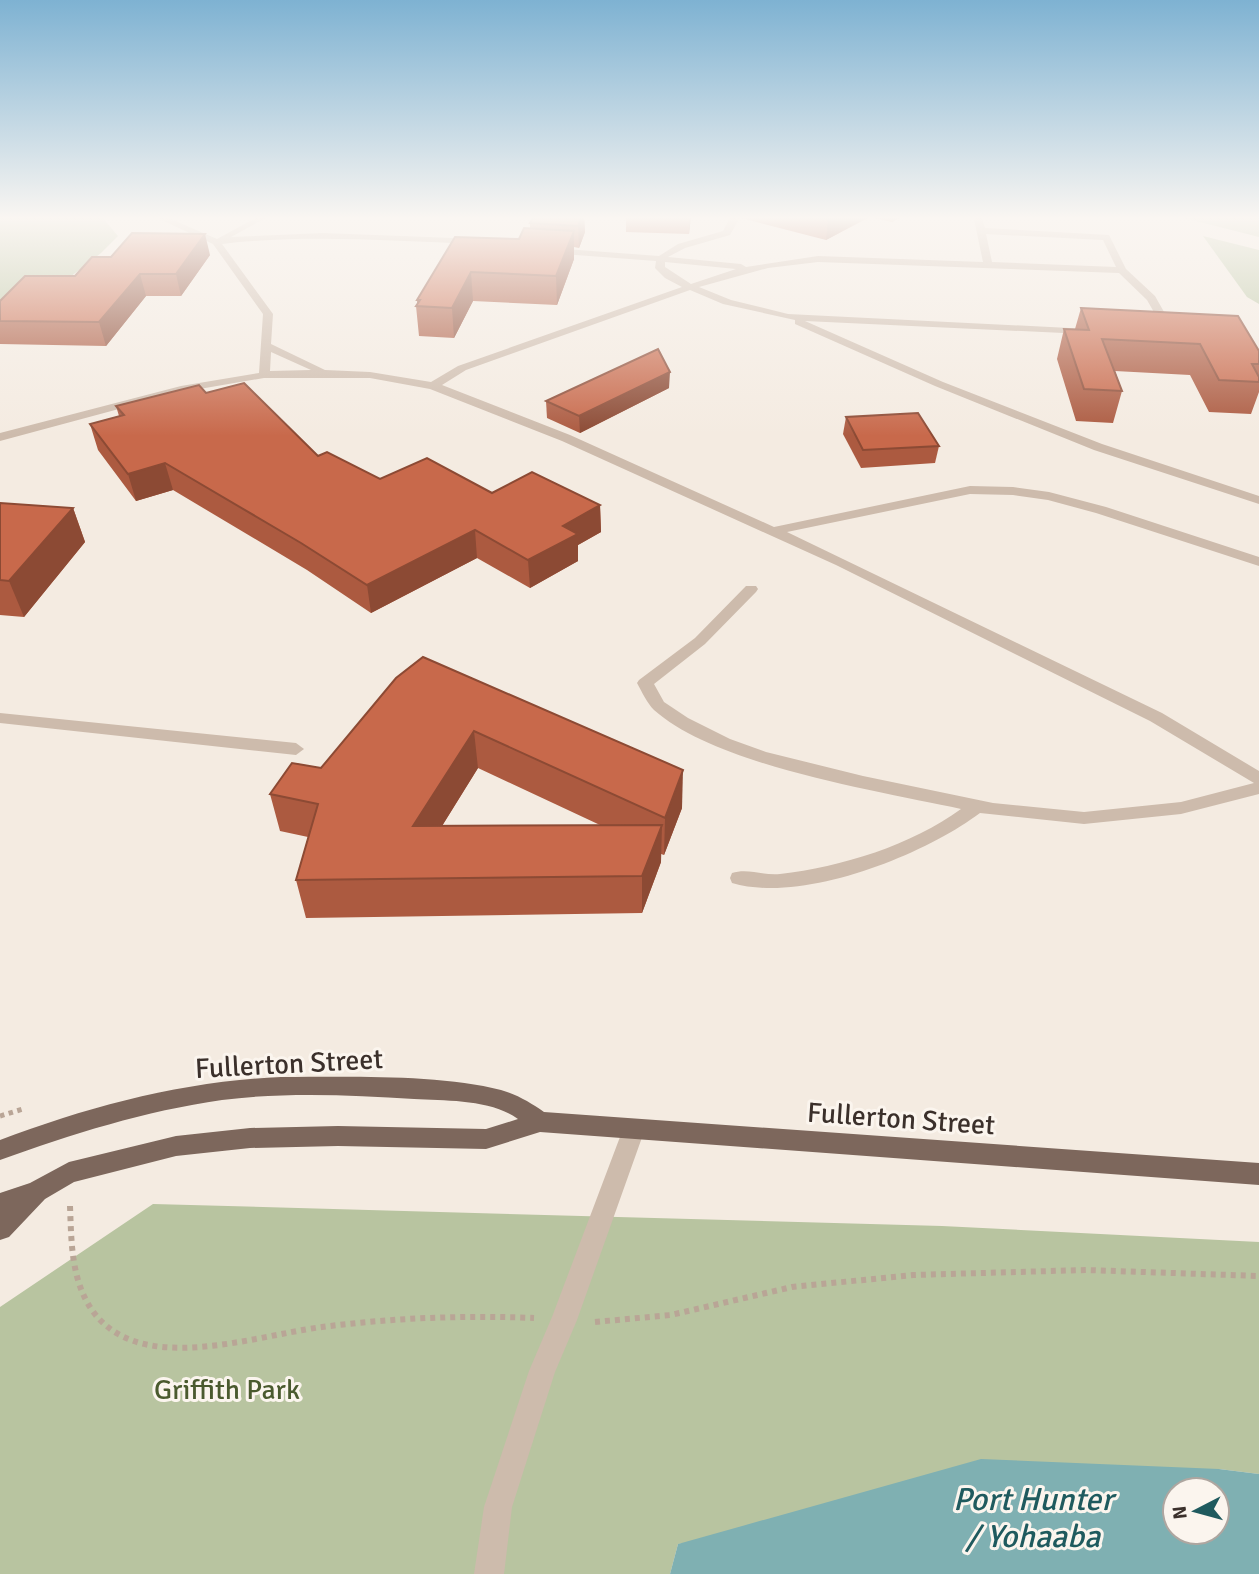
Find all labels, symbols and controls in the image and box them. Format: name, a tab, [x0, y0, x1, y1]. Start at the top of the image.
street label: Fullerton Street	[194, 1042, 384, 1086]
street label: Fullerton Street	[806, 1095, 996, 1143]
park label: Griffith Park	[154, 1373, 300, 1407]
north arrow	[1161, 1476, 1231, 1546]
water label: Port Hunter / Yohaaba	[953, 1480, 1117, 1556]
text: N	[1167, 1505, 1193, 1520]

